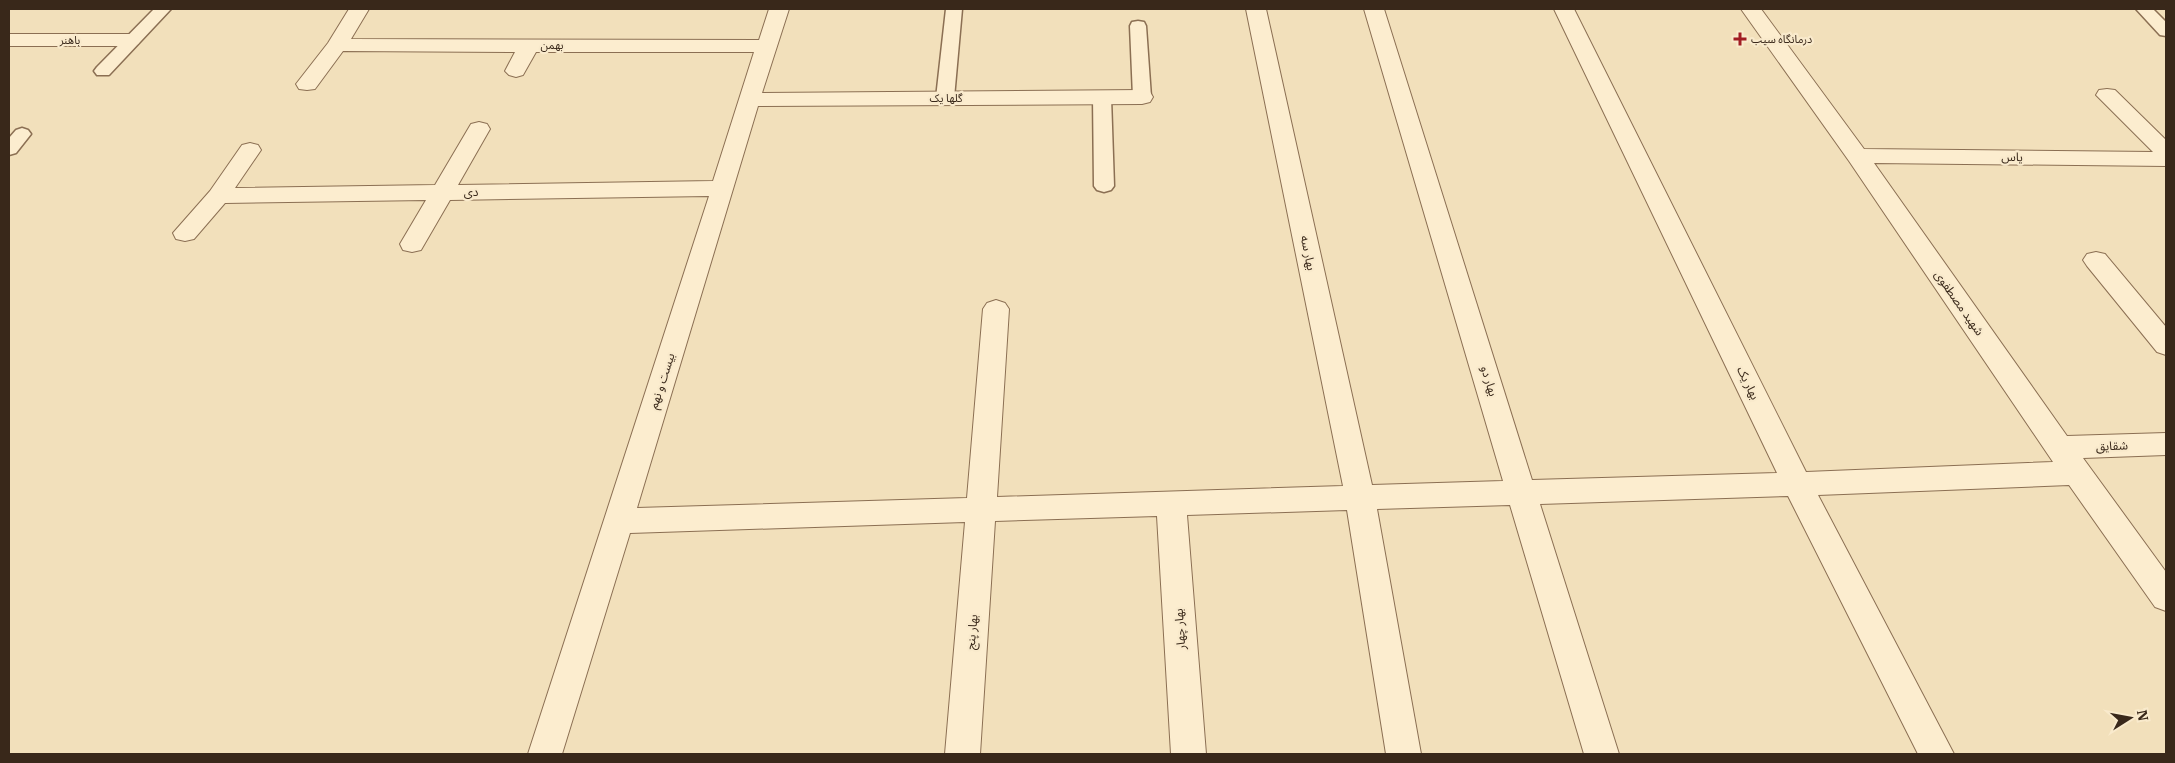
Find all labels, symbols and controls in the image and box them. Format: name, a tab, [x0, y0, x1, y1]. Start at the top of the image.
marker: درمانگاه سیب	[1733, 32, 1747, 46]
place label: درمانگاه سیب	[1751, 32, 1812, 46]
street label: باهنر	[59, 33, 80, 47]
street label: بهمن	[541, 38, 563, 52]
street label: گلها یک	[929, 91, 963, 105]
street label: یاس	[2001, 149, 2023, 164]
street label: دی	[463, 184, 479, 199]
street label: بهار سه	[1297, 234, 1319, 272]
street label: شهید مصطفوی	[1931, 267, 1987, 338]
street label: بیست و نهم	[645, 351, 680, 411]
street label: بهار دو	[1478, 364, 1501, 398]
street label: بهار یک	[1734, 364, 1763, 402]
street label: شقایق	[2096, 437, 2128, 455]
street label: بهار چهار	[1171, 608, 1190, 651]
street label: بهار پنج	[962, 614, 983, 650]
north arrow	[2105, 693, 2155, 743]
text: N	[2133, 708, 2153, 723]

